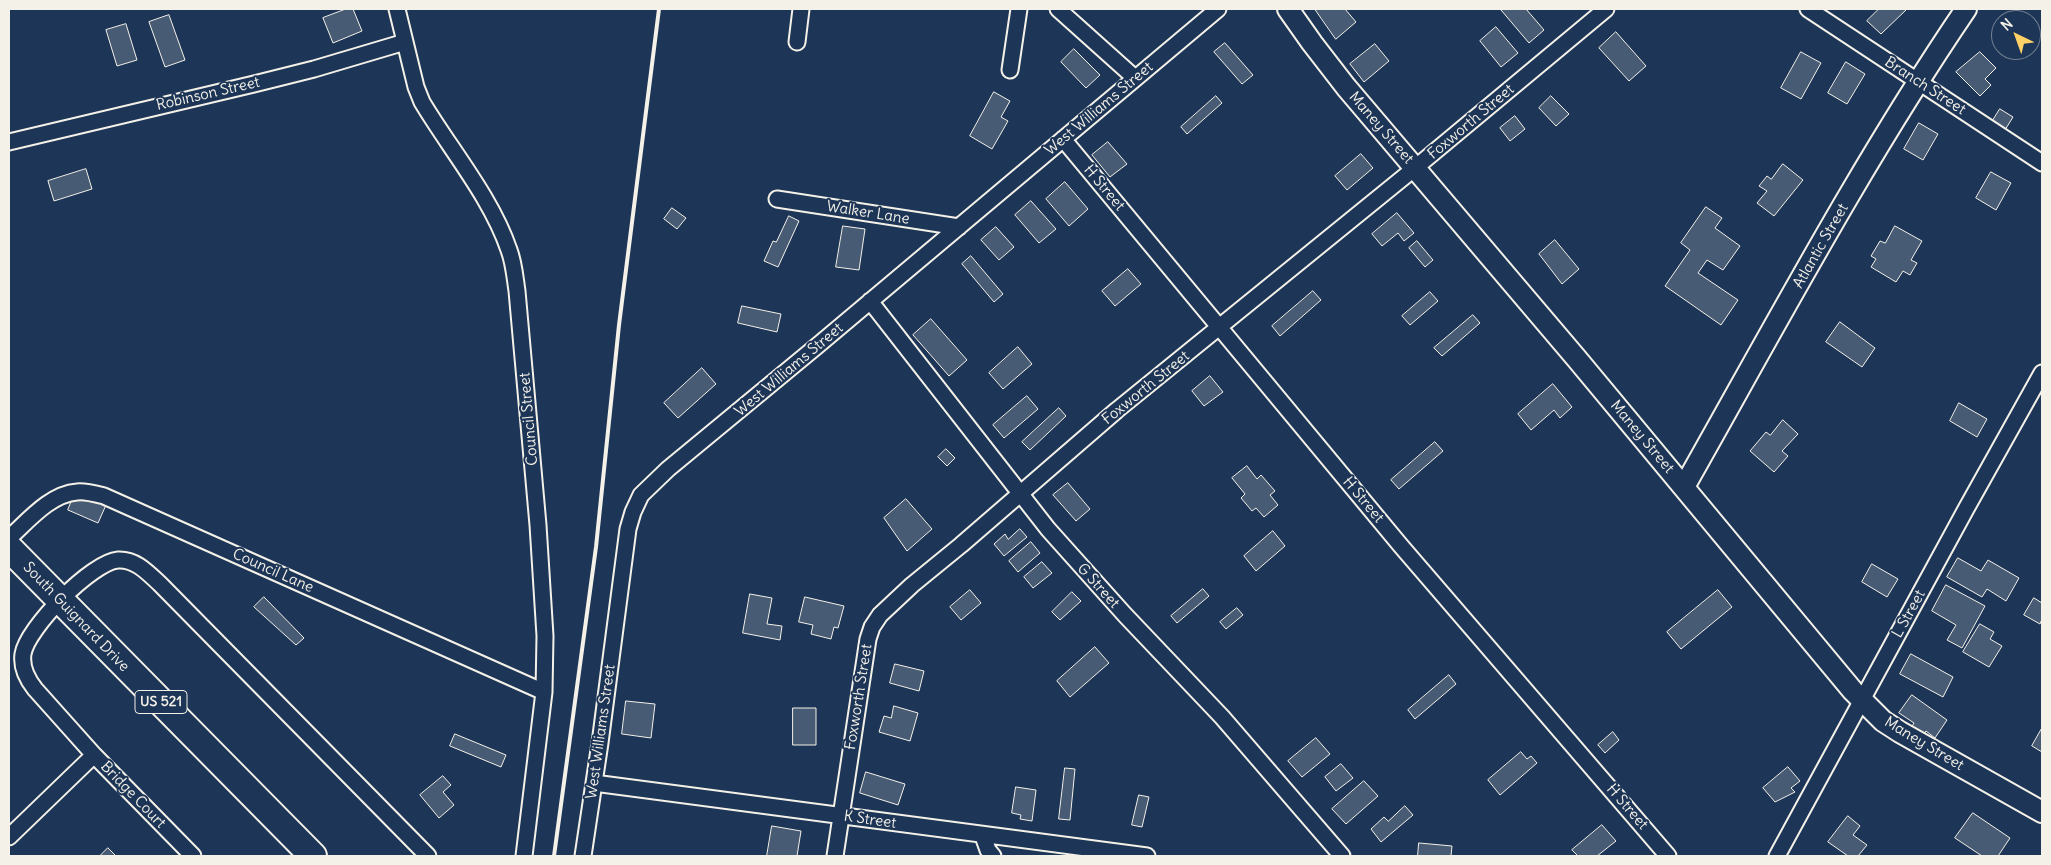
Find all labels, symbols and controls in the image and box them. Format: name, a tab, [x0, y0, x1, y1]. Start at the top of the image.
north arrow	[1991, 10, 2041, 60]
text: N	[1997, 15, 2016, 35]
street label: Branch Street	[1881, 53, 1969, 119]
street label: West Williams Street	[1041, 58, 1157, 160]
street label: Robinson Street	[154, 73, 262, 115]
street label: Foxworth Street	[1424, 81, 1518, 163]
street label: Maney Street	[1345, 88, 1417, 168]
street label: H Street	[1080, 161, 1128, 215]
street label: Walker Lane	[825, 198, 911, 228]
street label: Atlantic Street	[1790, 201, 1852, 291]
street label: West Williams Street	[731, 319, 847, 421]
street label: Foxworth Street	[1099, 347, 1193, 429]
street label: Council Street	[516, 372, 542, 466]
street label: Maney Street	[1606, 397, 1678, 477]
street label: H Street	[1339, 473, 1387, 527]
street label: Council Lane	[230, 545, 316, 597]
street label: South Guignard Drive	[19, 559, 133, 675]
street label: G Street	[1073, 560, 1123, 612]
street label: L Street	[1889, 587, 1929, 641]
street label: Foxworth Street	[842, 643, 876, 751]
street label: West Williams Street	[583, 663, 619, 801]
road number: US 521	[135, 690, 187, 714]
street label: Maney Street	[1881, 713, 1967, 775]
street label: Bridge Court	[97, 758, 169, 832]
street label: H Street	[1602, 781, 1652, 833]
street label: K Street	[843, 807, 897, 833]

